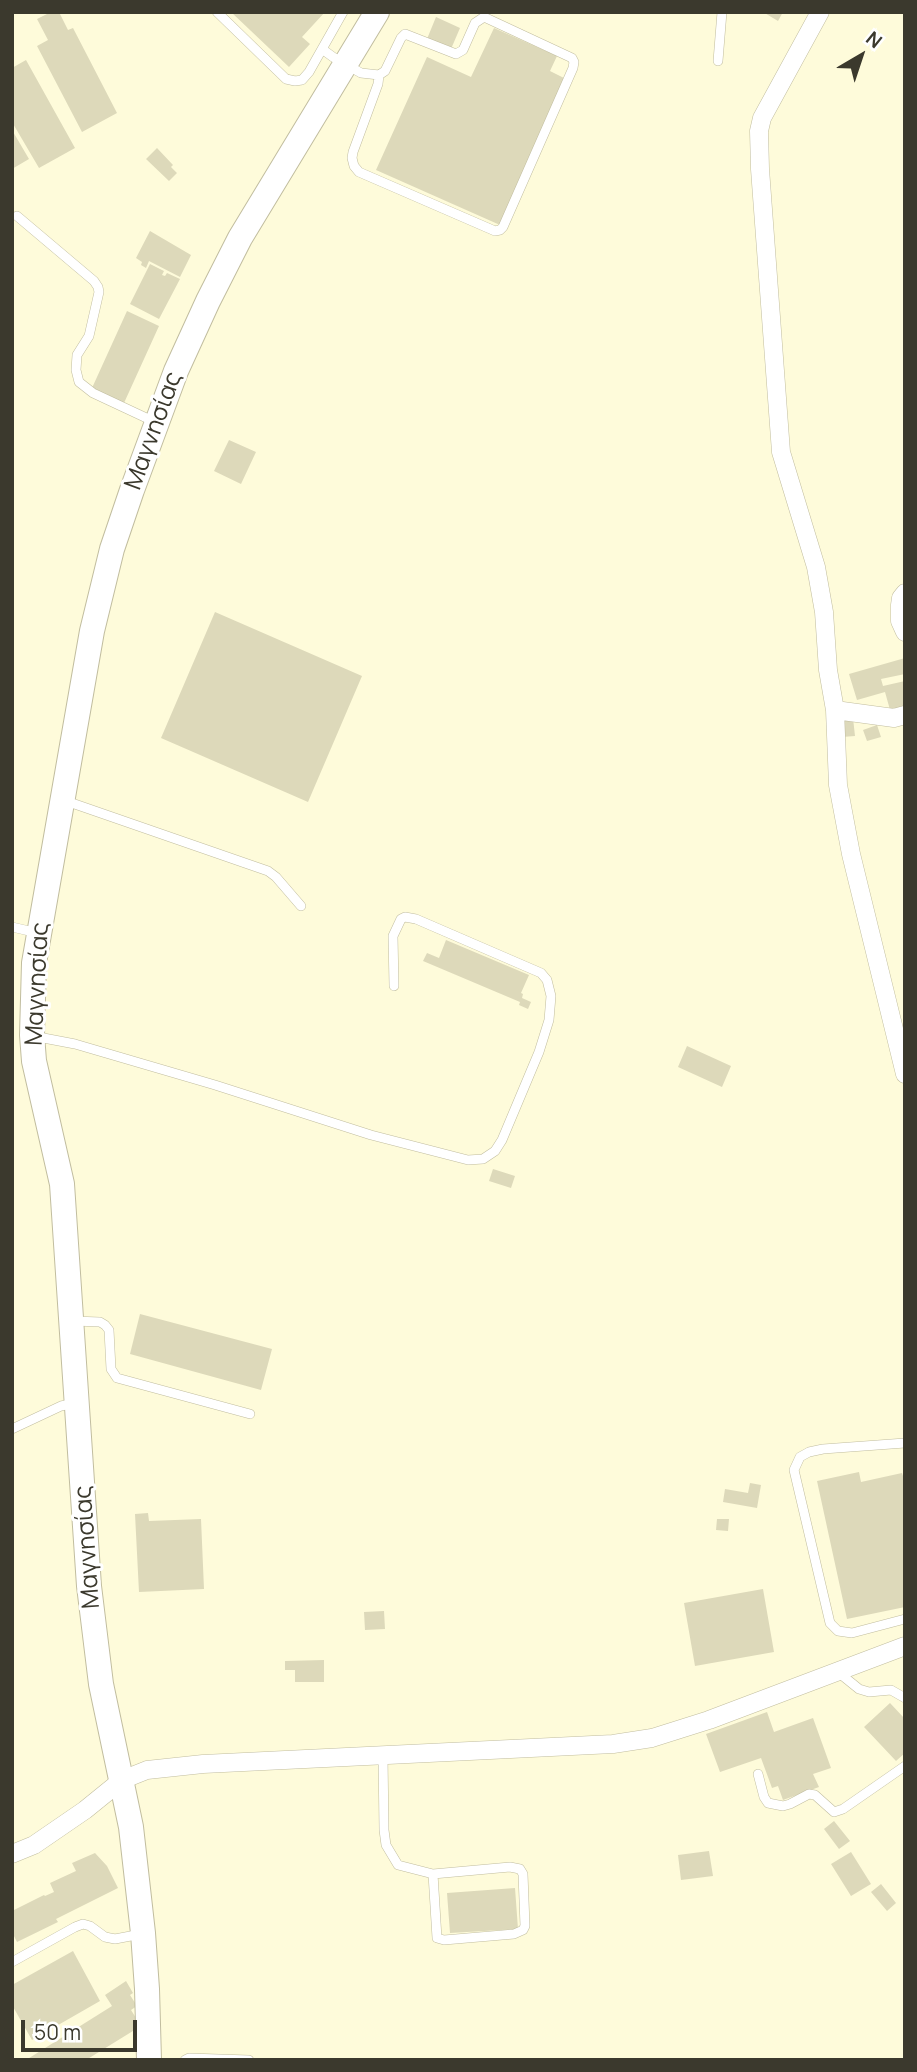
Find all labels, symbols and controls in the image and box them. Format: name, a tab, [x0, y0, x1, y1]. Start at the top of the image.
north arrow	[826, 21, 896, 91]
text: N	[861, 25, 888, 54]
street label: Μαγνησίας	[119, 368, 189, 494]
street label: Μαγνησίας	[20, 922, 56, 1046]
street label: Μαγνησίας	[69, 1484, 107, 1610]
scale bar	[24, 2006, 140, 2050]
text: 50 m	[34, 2018, 81, 2046]

